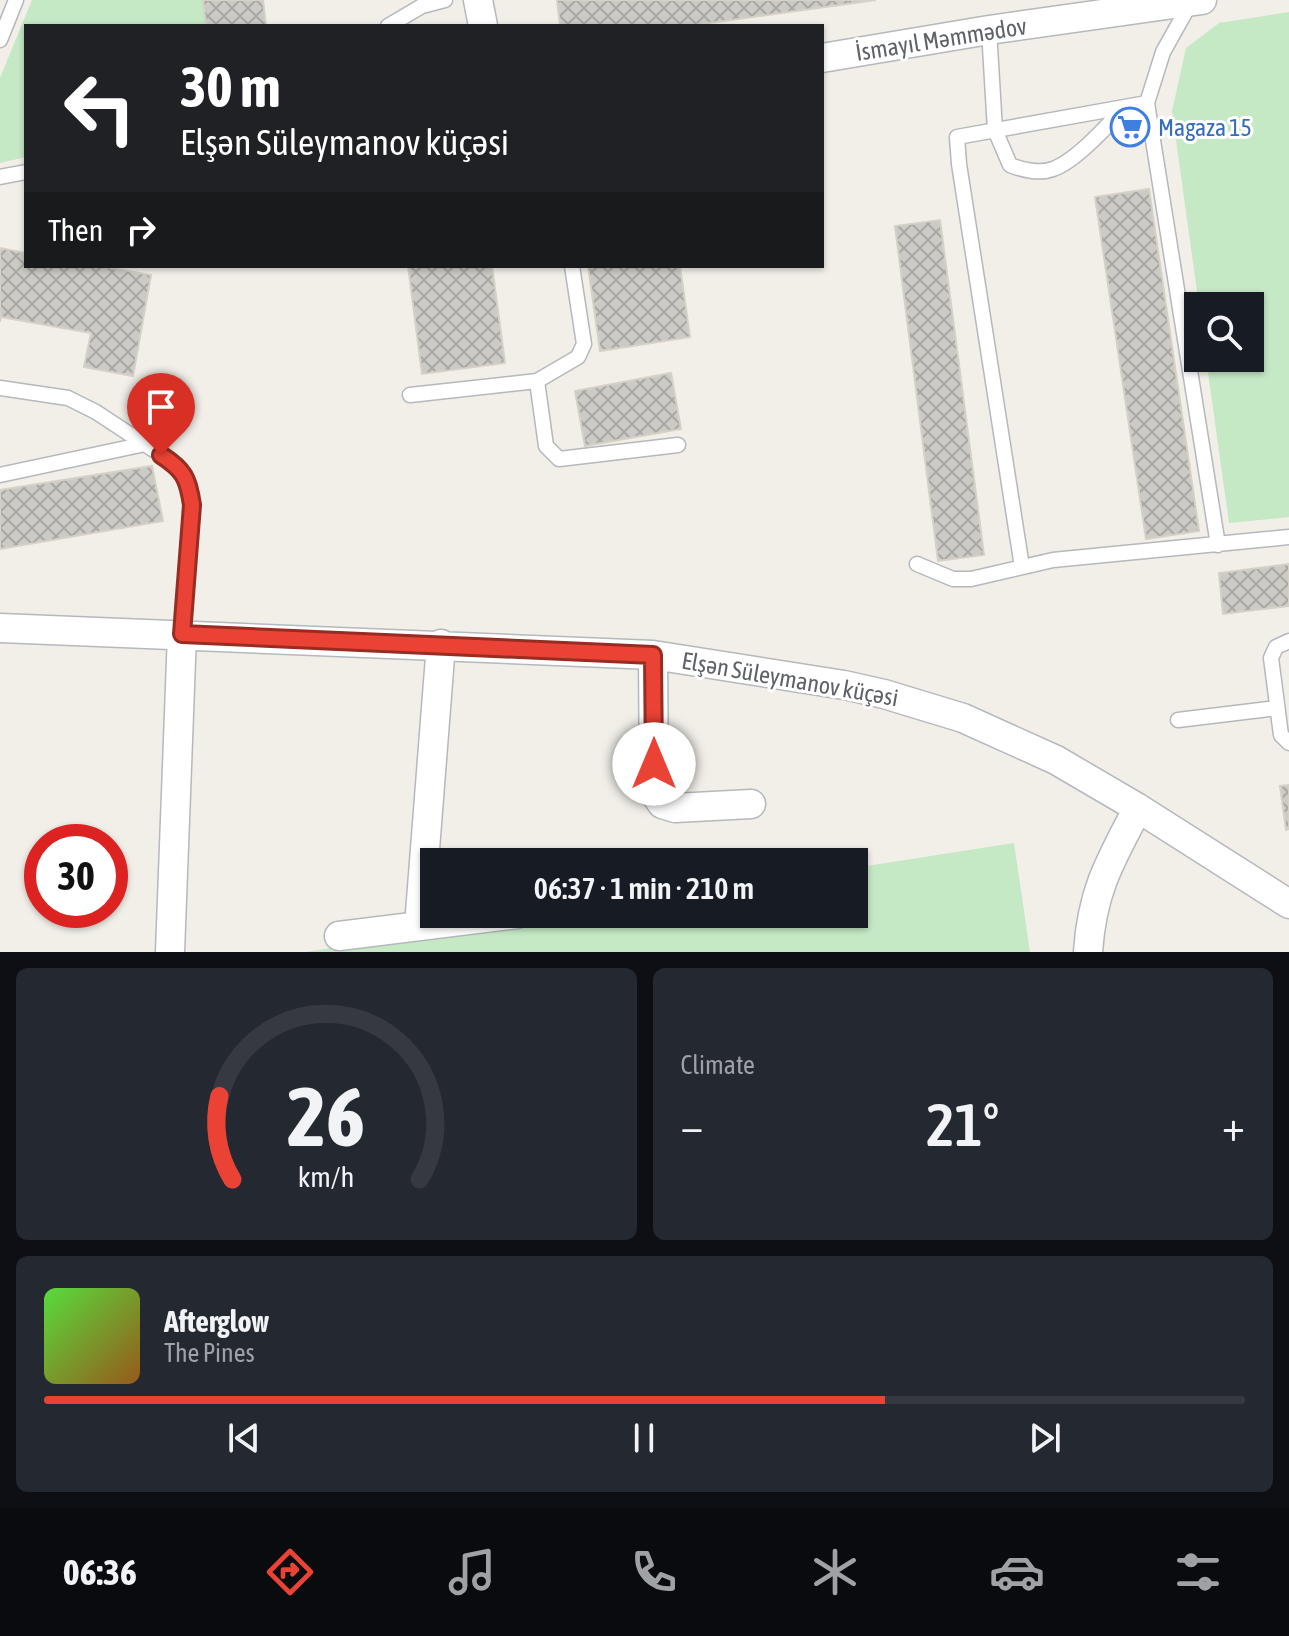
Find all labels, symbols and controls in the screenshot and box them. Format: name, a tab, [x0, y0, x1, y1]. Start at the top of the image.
street label: İsmayıl Məmmədov	[854, 12, 1029, 66]
text: 30 m	[180, 55, 281, 119]
icon: left	[48, 56, 152, 160]
supermarket icon: Magaza 15	[1109, 106, 1151, 148]
place label: Magaza 15	[1158, 114, 1252, 141]
text: Elşən Süleymanov küçəsi	[180, 121, 509, 163]
icon: right	[119, 208, 163, 252]
text: Then	[48, 213, 103, 247]
map controls	[1184, 292, 1264, 372]
button: search	[1184, 292, 1264, 372]
pin	[127, 373, 195, 455]
icon: arrive	[139, 385, 183, 429]
street label: Elşən Süleymanov küçəsi	[680, 647, 900, 711]
position arrow	[612, 722, 696, 806]
speed limit sign: 30	[24, 824, 128, 928]
text: 06:37 · 1 min · 210 m	[534, 871, 754, 905]
text: Climate	[681, 1050, 755, 1080]
text: 26	[287, 1068, 365, 1164]
text: 21°	[926, 1090, 999, 1159]
text: −	[681, 1100, 703, 1150]
text: +	[1222, 1100, 1245, 1150]
text: km/h	[298, 1160, 355, 1193]
text: Afterglow	[164, 1304, 269, 1338]
text: The Pines	[164, 1338, 255, 1368]
icon: previous	[222, 1416, 266, 1460]
icon: pause	[622, 1416, 666, 1460]
icon: next	[1023, 1416, 1067, 1460]
icon: directions	[262, 1544, 318, 1600]
icon: music	[444, 1544, 500, 1600]
icon: phone	[626, 1544, 682, 1600]
icon: climate	[807, 1544, 863, 1600]
icon: car	[989, 1544, 1045, 1600]
icon: filters	[1170, 1544, 1226, 1600]
text: 06:36	[63, 1551, 137, 1593]

